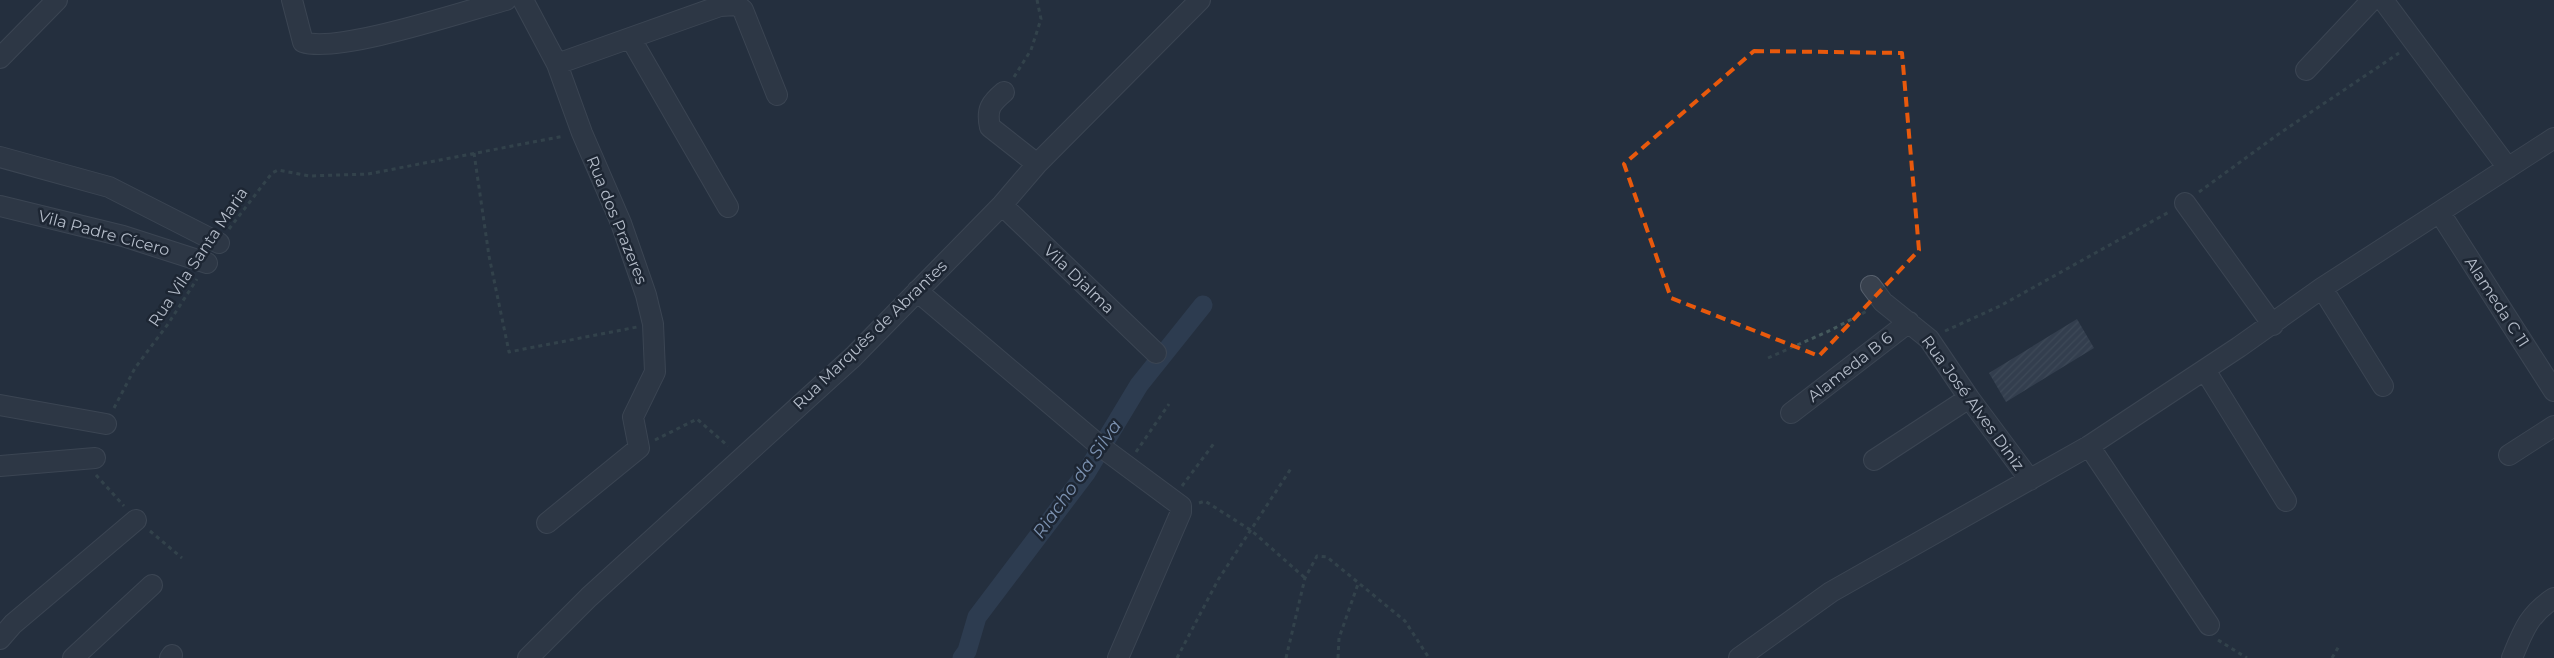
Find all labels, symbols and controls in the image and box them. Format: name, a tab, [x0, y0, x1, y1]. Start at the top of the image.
street label: Rua dos Prazeres	[583, 153, 651, 287]
street label: Rua Vila Santa Maria	[144, 184, 252, 330]
street label: Vila Padre Cícero	[36, 206, 172, 260]
street label: Vila Djalma	[1040, 241, 1118, 317]
street label: Alameda C 11	[2461, 253, 2533, 351]
street label: Rua Marquês de Abrantes	[789, 256, 951, 414]
street label: Alameda B 6	[1804, 328, 1896, 406]
street label: Rua José Alves Diniz	[1918, 332, 2028, 474]
water label: Riacho da Silva	[1028, 415, 1126, 543]

